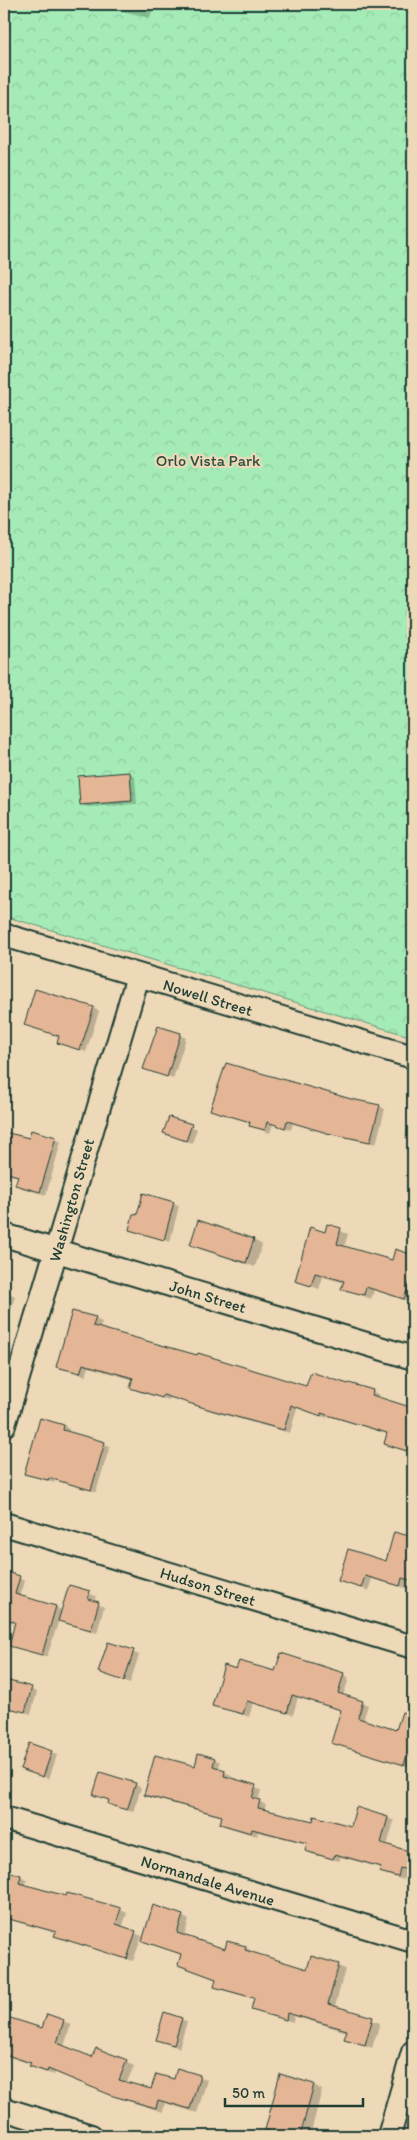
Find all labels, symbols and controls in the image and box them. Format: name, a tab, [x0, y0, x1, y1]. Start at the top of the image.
park label: Orlo Vista Park	[156, 451, 261, 470]
street label: Nowell Street	[161, 975, 255, 1020]
street label: Washington Street	[45, 1136, 98, 1264]
street label: John Street	[167, 1276, 248, 1317]
street label: Hudson Street	[158, 1563, 258, 1610]
street label: Normandale Avenue	[139, 1851, 277, 1910]
scale bar	[225, 2075, 362, 2107]
text: 50 m	[232, 2084, 265, 2102]

